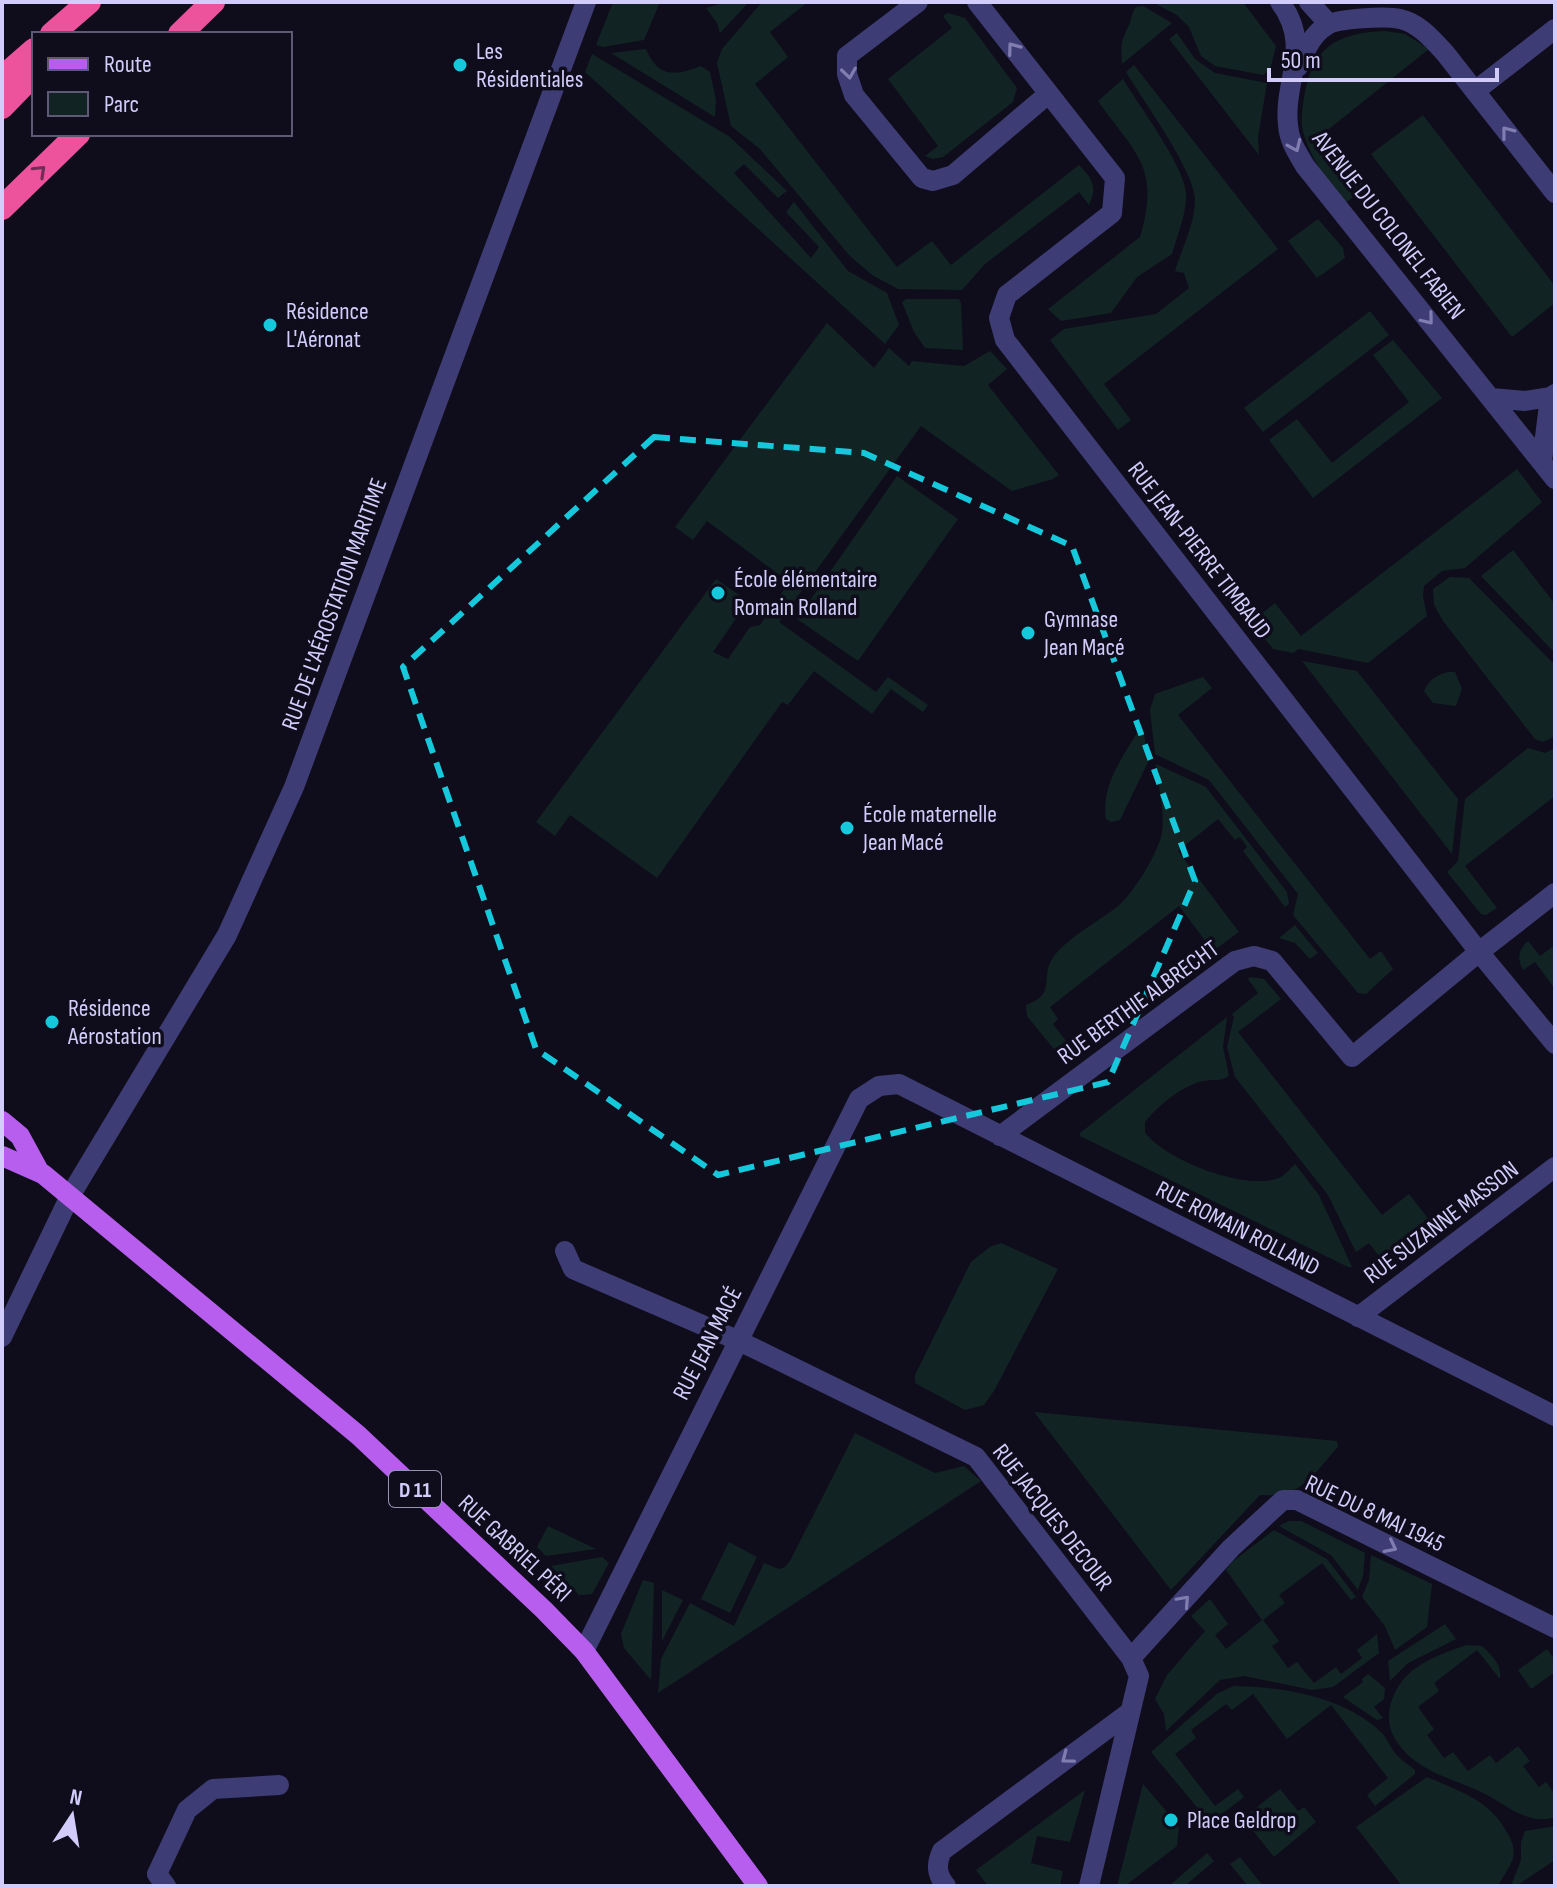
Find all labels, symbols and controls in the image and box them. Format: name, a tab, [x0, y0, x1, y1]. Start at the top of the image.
legend	[32, 32, 292, 136]
scale bar	[1269, 32, 1497, 82]
place label: Les Résidentiales	[476, 37, 583, 94]
one-way arrow	[1008, 42, 1023, 57]
text: 50 m	[1281, 46, 1321, 75]
text: Route	[104, 50, 152, 79]
marker: Les Résidentiales	[451, 56, 469, 74]
one-way arrow	[840, 67, 857, 80]
text: Parc	[104, 90, 139, 119]
street label: AVENUE DU COLONEL FABIEN	[1305, 125, 1471, 325]
one-way arrow	[1502, 126, 1516, 141]
one-way arrow	[1285, 138, 1301, 152]
one-way arrow	[31, 166, 45, 180]
place label: Résidence L'Aéronat	[286, 297, 369, 354]
one-way arrow	[1418, 310, 1433, 324]
marker: Résidence L'Aéronat	[261, 316, 279, 334]
street label: RUE JEAN-PIERRE TIMBAUD	[1122, 456, 1278, 645]
street label: RUE DE L'AÉROSTATION MARITIME	[275, 474, 394, 734]
place label: École élémentaire Romain Rolland	[734, 565, 877, 622]
marker: École élémentaire Romain Rolland	[709, 584, 727, 602]
place label: Gymnase Jean Macé	[1043, 605, 1125, 662]
marker: Gymnase Jean Macé	[1019, 624, 1037, 642]
place label: École maternelle Jean Macé	[862, 800, 997, 857]
marker: École maternelle Jean Macé	[838, 819, 856, 837]
street label: RUE BERTHIE ALBRECHT	[1052, 934, 1225, 1071]
place label: Résidence Aérostation	[67, 994, 162, 1051]
marker: Résidence Aérostation	[43, 1013, 61, 1031]
street label: RUE SUZANNE MASSON	[1358, 1155, 1524, 1290]
street label: RUE ROMAIN ROLLAND	[1151, 1175, 1324, 1282]
street label: RUE JEAN MACÉ	[667, 1282, 748, 1405]
street label: RUE JACQUES DECOUR	[986, 1438, 1119, 1597]
street label: RUE DU 8 MAI 1945	[1301, 1469, 1449, 1558]
road number: D 11	[389, 1471, 441, 1507]
street label: RUE GABRIEL PÉRI	[452, 1489, 577, 1608]
one-way arrow	[1382, 1537, 1397, 1552]
one-way arrow	[1174, 1596, 1189, 1611]
one-way arrow	[1061, 1749, 1076, 1763]
north arrow	[32, 1776, 112, 1856]
text: N	[67, 1783, 84, 1812]
place label: Place Geldrop	[1187, 1806, 1296, 1835]
marker: Place Geldrop	[1162, 1811, 1180, 1829]

